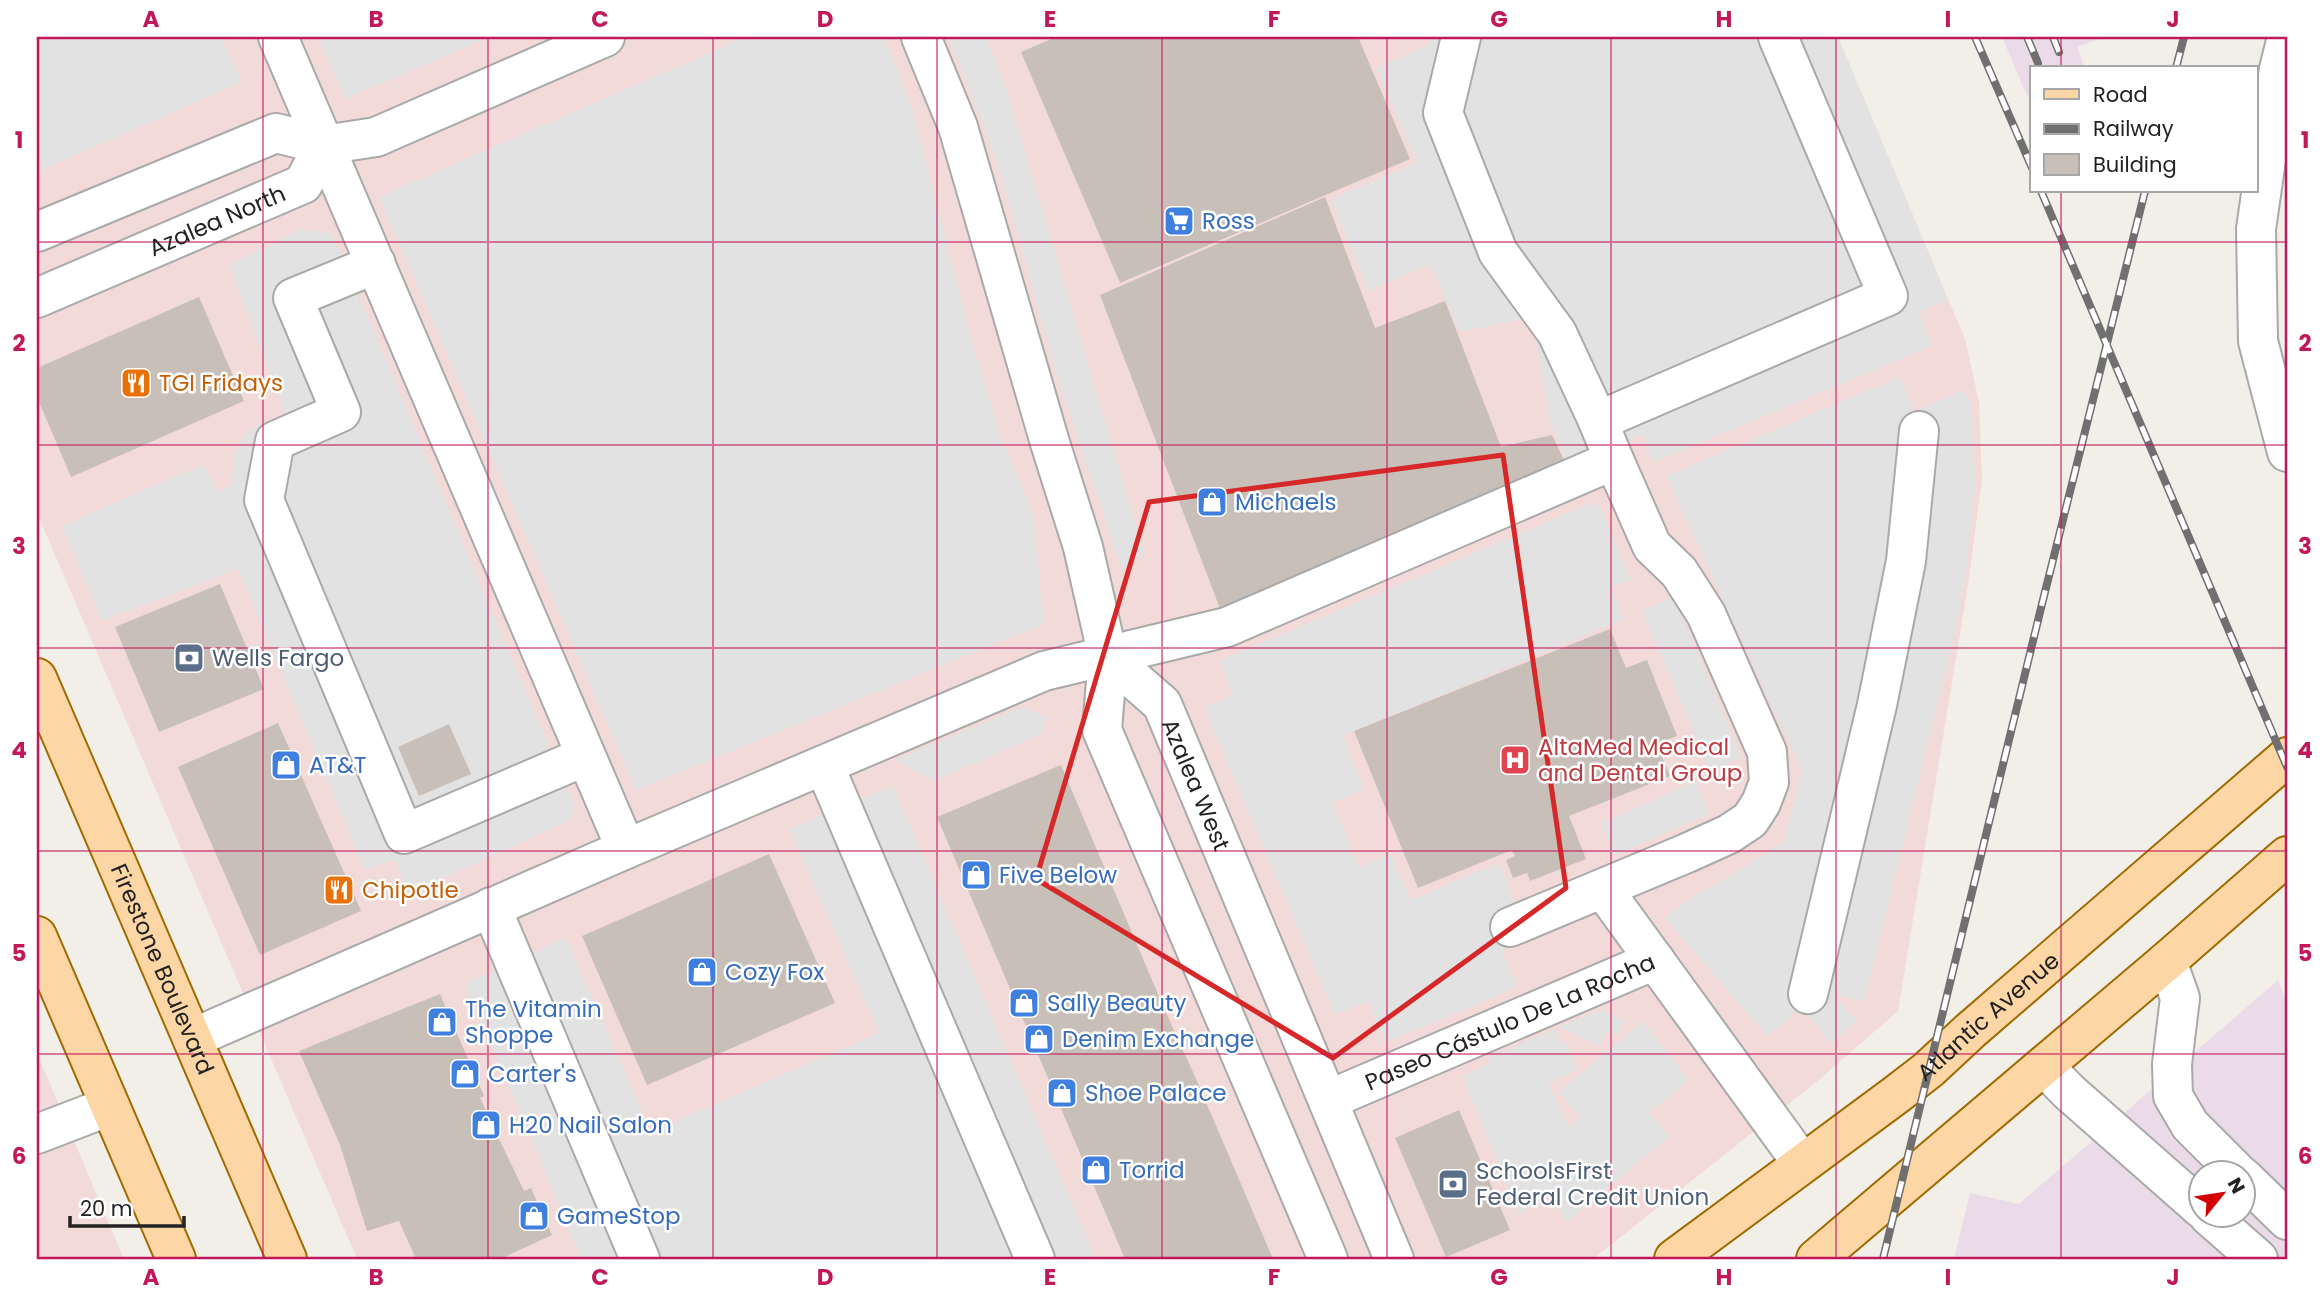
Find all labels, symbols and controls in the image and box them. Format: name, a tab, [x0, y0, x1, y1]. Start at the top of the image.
text: A	[143, 3, 160, 35]
text: B	[368, 3, 384, 35]
text: C	[591, 3, 609, 35]
text: D	[817, 3, 833, 35]
text: E	[1044, 3, 1056, 35]
text: F	[1268, 3, 1280, 35]
text: G	[1490, 3, 1508, 35]
text: H	[1716, 3, 1732, 35]
text: I	[1945, 3, 1951, 35]
text: J	[2166, 3, 2180, 35]
legend	[2030, 66, 2258, 192]
text: Road	[2093, 80, 2148, 109]
text: Railway	[2093, 114, 2174, 143]
text: 1	[15, 124, 23, 156]
text: 1	[2301, 124, 2309, 156]
text: Building	[2093, 150, 2177, 179]
street label: Azalea North	[144, 177, 290, 264]
supermarket icon: Ross	[1162, 204, 1196, 238]
place label: Ross	[1202, 205, 1255, 237]
text: 2	[12, 327, 26, 359]
text: 2	[2298, 327, 2312, 359]
restaurant icon: TGI Fridays	[119, 366, 153, 400]
place label: TGI Fridays	[159, 367, 283, 399]
shop icon: Michaels	[1195, 485, 1229, 519]
place label: Michaels	[1235, 486, 1337, 518]
text: 3	[12, 530, 26, 562]
text: 3	[2298, 530, 2312, 562]
bank icon: Wells Fargo	[172, 641, 206, 675]
place label: Wells Fargo	[212, 642, 344, 674]
street label: Azalea West	[1154, 714, 1238, 856]
place label: AltaMed Medical and Dental Group	[1538, 731, 1742, 789]
text: 4	[11, 734, 27, 766]
text: 4	[2297, 734, 2313, 766]
hospital icon: AltaMed Medical and Dental Group	[1498, 743, 1532, 777]
shop icon: AT&T	[269, 748, 303, 782]
place label: AT&T	[309, 749, 366, 781]
shop icon: Five Below	[959, 858, 993, 892]
street label: Firestone Boulevard	[103, 859, 222, 1080]
place label: Five Below	[999, 859, 1117, 891]
restaurant icon: Chipotle	[322, 873, 356, 907]
place label: Chipotle	[362, 874, 459, 906]
text: 5	[12, 937, 26, 969]
text: 5	[2298, 937, 2312, 969]
street label: Atlantic Avenue	[1910, 945, 2066, 1089]
street label: Paseo Cástulo De La Rocha	[1360, 946, 1660, 1098]
shop icon: Cozy Fox	[685, 955, 719, 989]
place label: Cozy Fox	[725, 956, 824, 988]
shop icon: Sally Beauty	[1007, 986, 1041, 1020]
place label: Sally Beauty	[1047, 987, 1186, 1019]
place label: The Vitamin Shoppe	[465, 993, 602, 1051]
shop icon: The Vitamin Shoppe	[425, 1005, 459, 1039]
shop icon: Denim Exchange	[1022, 1022, 1056, 1056]
place label: Denim Exchange	[1062, 1023, 1254, 1055]
shop icon: Carter's	[448, 1057, 482, 1091]
place label: Carter's	[488, 1058, 577, 1090]
shop icon: Shoe Palace	[1045, 1076, 1079, 1110]
place label: Shoe Palace	[1085, 1077, 1227, 1109]
shop icon: H20 Nail Salon	[469, 1108, 503, 1142]
place label: H20 Nail Salon	[509, 1109, 672, 1141]
text: 6	[12, 1140, 26, 1172]
text: 6	[2298, 1140, 2312, 1172]
shop icon: Torrid	[1079, 1153, 1113, 1187]
place label: Torrid	[1119, 1154, 1185, 1186]
place label: SchoolsFirst Federal Credit Union	[1476, 1155, 1709, 1213]
north arrow	[2188, 1160, 2258, 1230]
bank icon: SchoolsFirst Federal Credit Union	[1436, 1167, 1470, 1201]
text: N	[2221, 1173, 2252, 1199]
scale bar	[70, 1184, 184, 1228]
text: 20 m	[80, 1194, 133, 1223]
shop icon: GameStop	[517, 1199, 551, 1233]
place label: GameStop	[557, 1200, 681, 1232]
text: A	[143, 1261, 160, 1293]
text: B	[368, 1261, 384, 1293]
text: C	[591, 1261, 609, 1293]
text: D	[817, 1261, 833, 1293]
text: E	[1044, 1261, 1056, 1293]
text: F	[1268, 1261, 1280, 1293]
text: G	[1490, 1261, 1508, 1293]
text: H	[1716, 1261, 1732, 1293]
text: I	[1945, 1261, 1951, 1293]
text: J	[2166, 1261, 2180, 1293]

